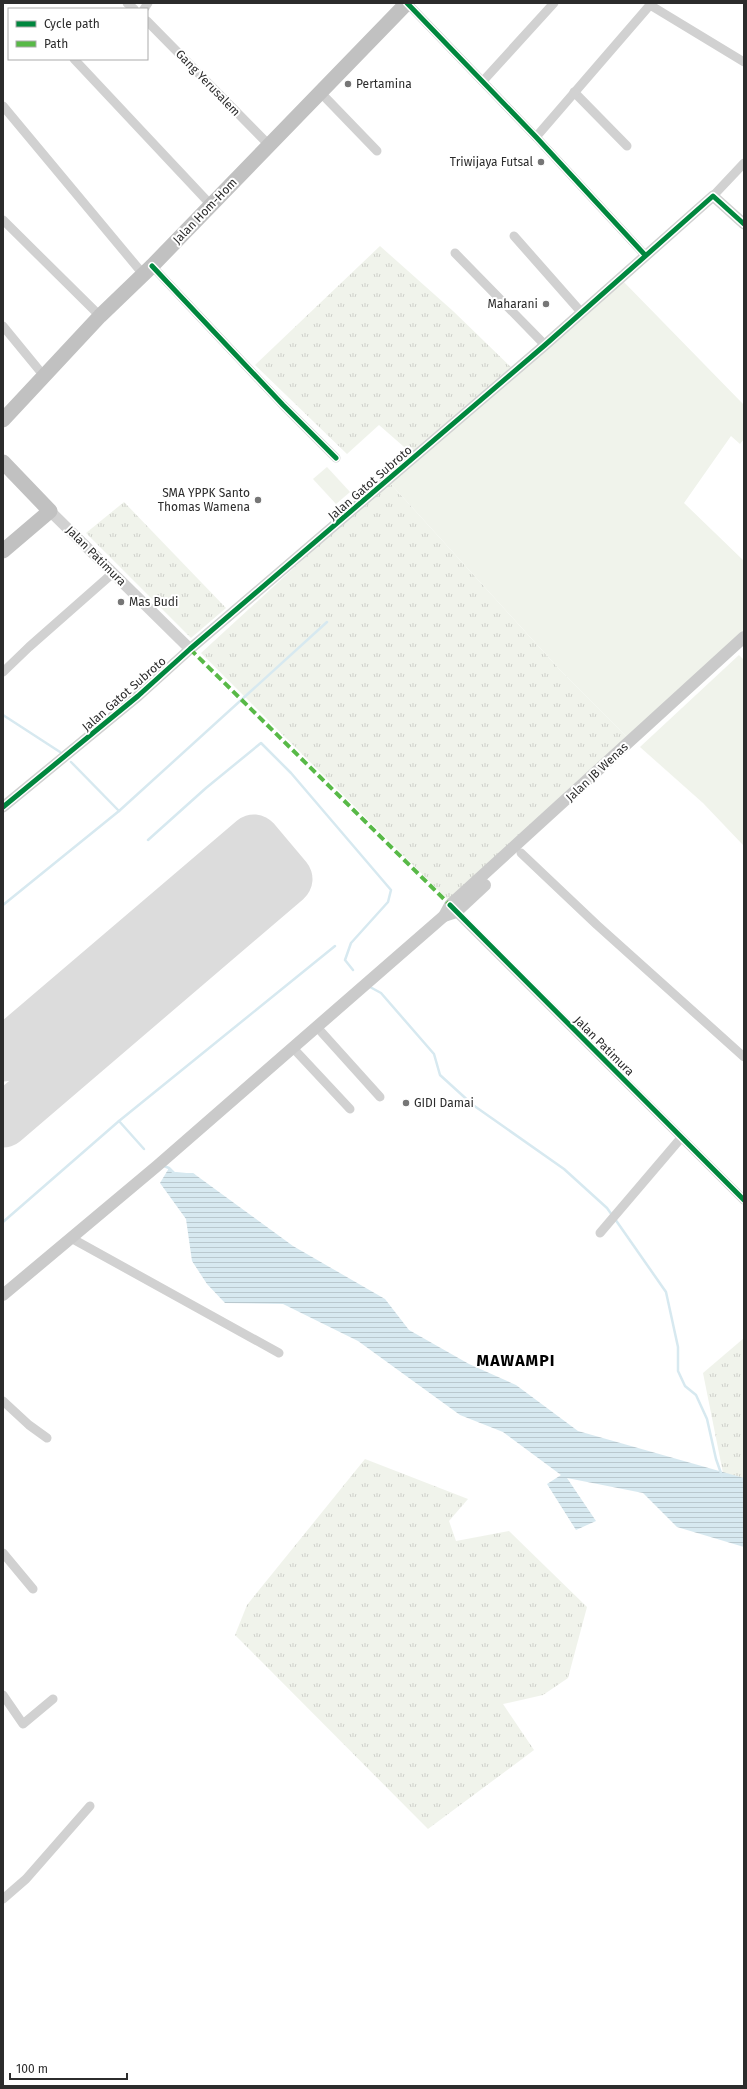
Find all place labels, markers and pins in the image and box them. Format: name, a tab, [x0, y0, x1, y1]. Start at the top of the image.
place label: Pertamina	[356, 77, 412, 91]
marker: Pertamina	[343, 79, 353, 89]
place label: Triwijaya Futsal	[450, 155, 533, 169]
marker: Triwijaya Futsal	[536, 157, 546, 167]
place label: Maharani	[487, 297, 538, 311]
marker: Maharani	[541, 299, 551, 309]
place label: SMA YPPK Santo Thomas Wamena	[158, 486, 250, 514]
marker: SMA YPPK Santo Thomas Wamena	[253, 495, 263, 505]
place label: Mas Budi	[129, 595, 178, 609]
marker: Mas Budi	[116, 597, 126, 607]
place label: GIDI Damai	[414, 1096, 474, 1110]
marker: GIDI Damai	[401, 1098, 411, 1108]

